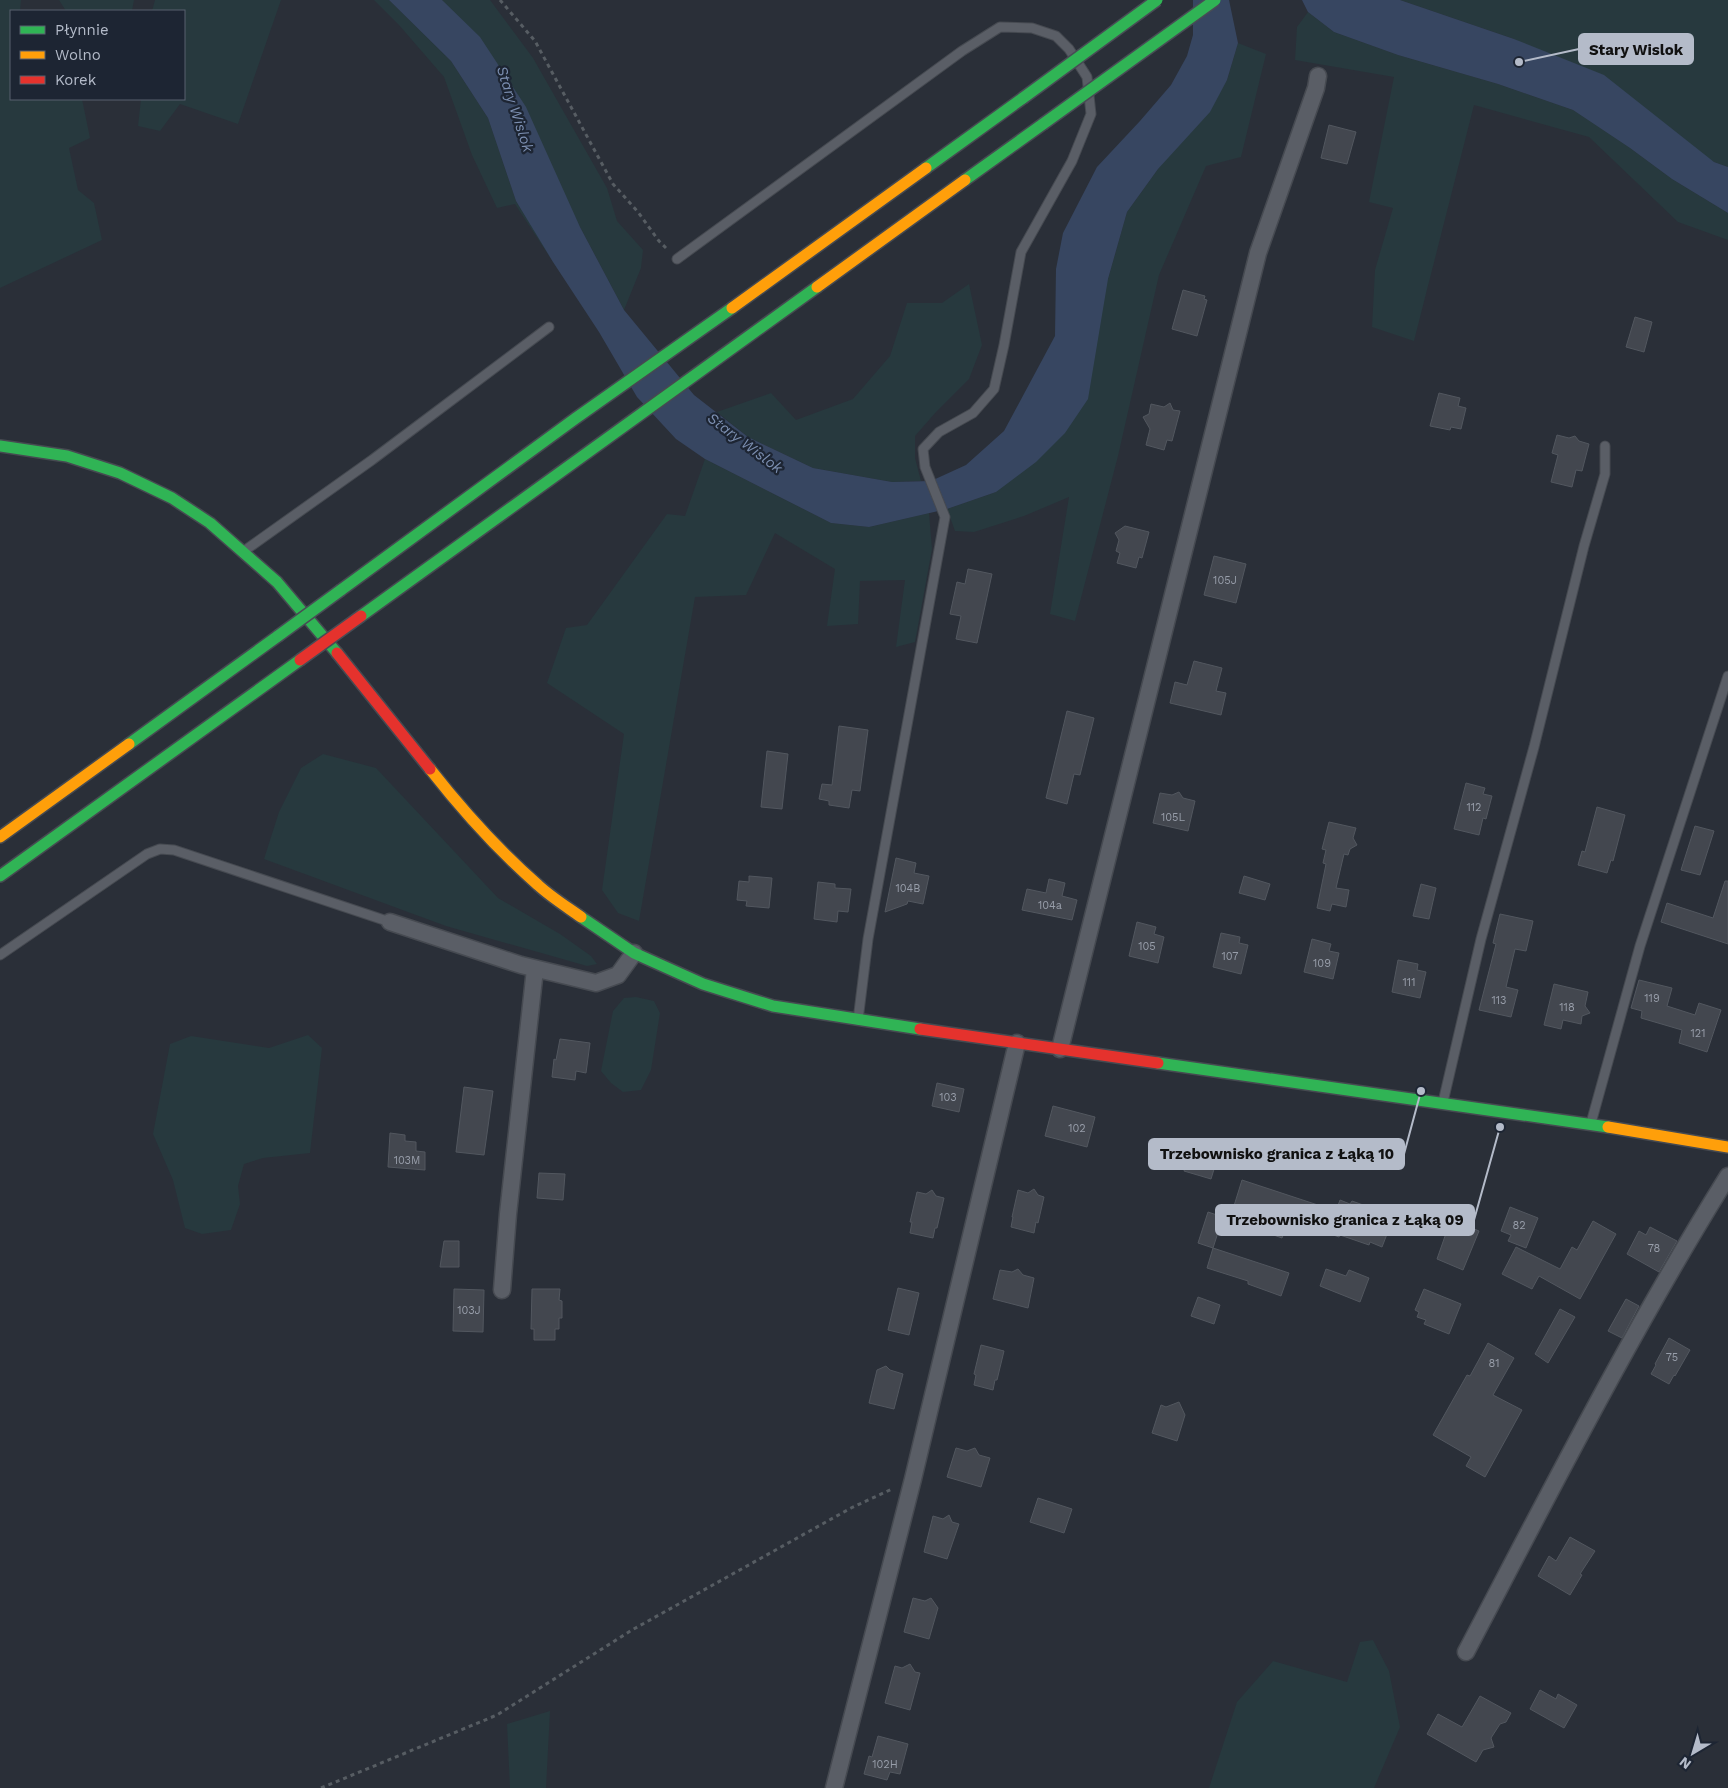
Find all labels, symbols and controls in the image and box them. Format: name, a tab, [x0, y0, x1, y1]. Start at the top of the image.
legend	[10, 10, 185, 100]
text: Płynnie	[55, 21, 109, 39]
callout: Stary Wislok	[1579, 34, 1693, 64]
text: Stary Wislok	[1589, 41, 1684, 59]
text: Wolno	[55, 46, 101, 64]
water label: Stary Wislok	[493, 64, 538, 155]
text: Korek	[55, 71, 97, 89]
water label: Stary Wislok	[704, 409, 787, 478]
house number: 105J	[1213, 574, 1237, 587]
house number: 112	[1467, 801, 1482, 814]
house number: 105L	[1161, 811, 1185, 824]
house number: 104B	[895, 882, 921, 895]
house number: 104a	[1038, 899, 1062, 912]
house number: 105	[1138, 940, 1156, 953]
house number: 107	[1221, 950, 1239, 963]
house number: 109	[1313, 957, 1331, 970]
house number: 111	[1403, 976, 1415, 989]
house number: 119	[1644, 992, 1660, 1005]
house number: 113	[1492, 994, 1507, 1007]
house number: 118	[1559, 1001, 1575, 1014]
house number: 121	[1691, 1027, 1706, 1040]
house number: 103	[939, 1091, 957, 1104]
house number: 102	[1068, 1122, 1086, 1135]
callout: Trzebownisko granica z Łąką 10	[1149, 1139, 1404, 1169]
text: Trzebownisko granica z Łąką 10	[1160, 1145, 1394, 1163]
house number: 103M	[394, 1154, 420, 1167]
callout: Trzebownisko granica z Łąką 09	[1216, 1205, 1474, 1235]
text: Trzebownisko granica z Łąką 09	[1226, 1211, 1464, 1229]
house number: 82	[1512, 1219, 1526, 1232]
house number: 78	[1648, 1242, 1661, 1255]
house number: 103J	[457, 1304, 481, 1317]
house number: 75	[1666, 1351, 1678, 1364]
house number: 81	[1488, 1357, 1500, 1370]
north arrow	[1668, 1728, 1718, 1778]
text: N	[1676, 1754, 1694, 1773]
house number: 102H	[872, 1758, 898, 1771]

